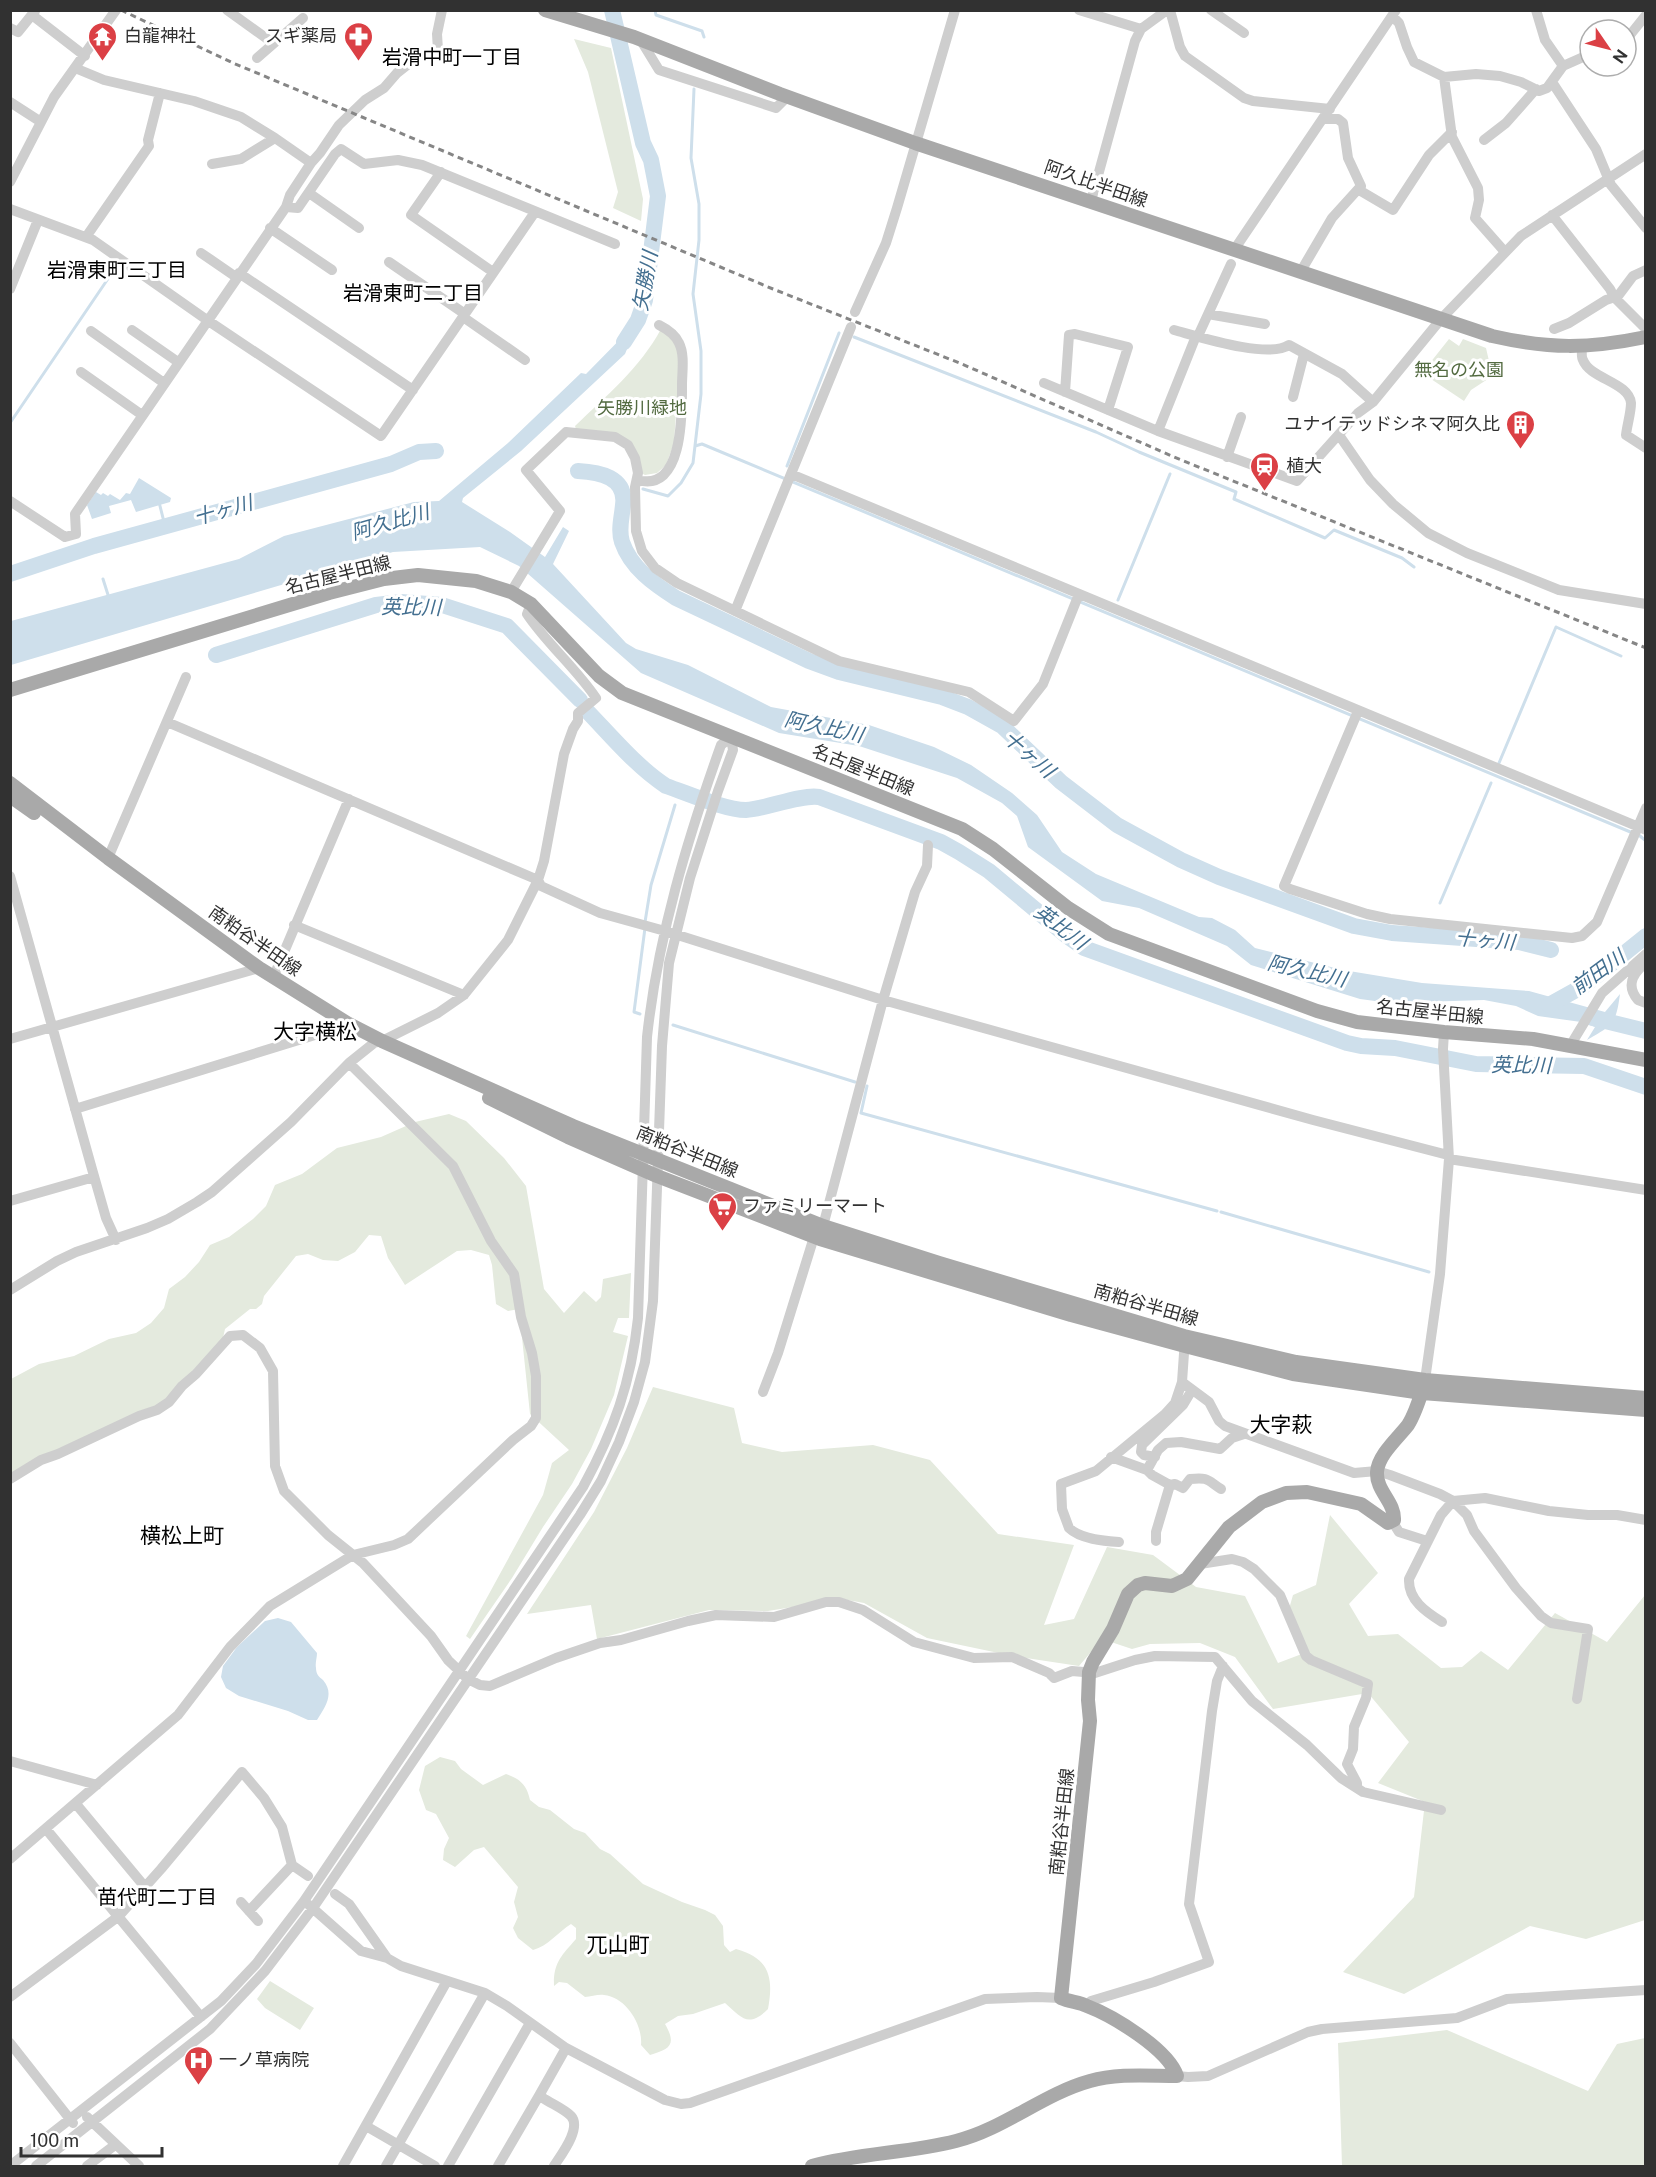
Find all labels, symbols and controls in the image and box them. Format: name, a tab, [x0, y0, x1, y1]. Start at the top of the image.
north arrow	[1578, 18, 1638, 78]
temple icon: 白龍神社	[87, 20, 119, 62]
pharmacy icon: スギ薬局	[342, 20, 374, 62]
place label: 白龍神社	[124, 25, 196, 46]
place label: スギ薬局	[265, 25, 337, 46]
district label: 岩滑中町一丁目	[382, 45, 522, 69]
text: N	[1609, 46, 1631, 67]
street label: 阿久比半田線	[1042, 156, 1151, 211]
water label: 矢勝川	[628, 247, 662, 313]
district label: 岩滑東町三丁目	[47, 258, 187, 282]
district label: 岩滑東町二丁目	[343, 281, 483, 305]
park label: 無名の公園	[1414, 359, 1504, 380]
park label: 矢勝川緑地	[597, 397, 687, 418]
building icon: ユナイテッドシネマ阿久比	[1505, 408, 1537, 450]
place label: ユナイテッドシネマ阿久比	[1284, 413, 1500, 434]
station icon: 植大	[1249, 450, 1281, 492]
place label: 植大	[1286, 455, 1322, 476]
water label: 十ヶ川	[191, 490, 257, 530]
water label: 阿久比川	[348, 499, 434, 545]
street label: 名古屋半田線	[283, 551, 393, 598]
water label: 英比川	[381, 594, 443, 620]
water label: 阿久比川	[782, 707, 868, 747]
water label: 十ヶ川	[998, 725, 1061, 784]
street label: 名古屋半田線	[809, 740, 917, 800]
water label: 英比川	[1030, 899, 1094, 956]
street label: 南粕谷半田線	[205, 901, 306, 980]
water label: 十ヶ川	[1454, 925, 1518, 955]
water label: 前田川	[1567, 943, 1631, 999]
water label: 阿久比川	[1265, 950, 1351, 992]
street label: 名古屋半田線	[1375, 995, 1485, 1028]
district label: 大字横松	[273, 1019, 357, 1044]
water label: 英比川	[1491, 1052, 1553, 1078]
street label: 南粕谷半田線	[633, 1122, 741, 1182]
supermarket icon: ファミリーマート	[706, 1190, 738, 1232]
place label: ファミリーマート	[743, 1195, 887, 1216]
street label: 南粕谷半田線	[1091, 1280, 1201, 1329]
district label: 大字萩	[1250, 1412, 1313, 1437]
district label: 横松上町	[140, 1523, 224, 1548]
street label: 南粕谷半田線	[1045, 1767, 1078, 1877]
district label: 苗代町二丁目	[97, 1885, 217, 1909]
district label: 兀山町	[587, 1932, 650, 1957]
hospital icon: 一ノ草病院	[182, 2044, 214, 2086]
place label: 一ノ草病院	[219, 2049, 309, 2070]
scale bar	[21, 2120, 162, 2158]
text: 100 m	[30, 2130, 79, 2151]

